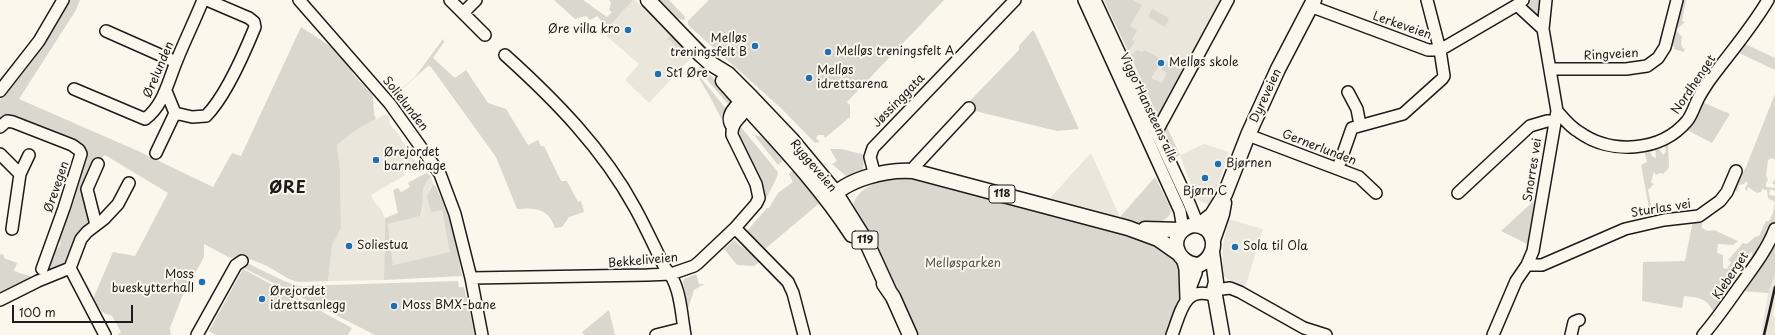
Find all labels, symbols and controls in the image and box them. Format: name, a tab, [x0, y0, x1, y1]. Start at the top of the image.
street label: Lerkeveien	[1371, 9, 1433, 43]
place label: Øre villa kro	[548, 23, 620, 37]
marker: Øre villa kro	[623, 25, 633, 35]
place label: Melløs treningsfelt B	[670, 32, 747, 60]
street label: Ørelunden	[141, 40, 177, 100]
marker: Melløs treningsfelt B	[750, 41, 760, 51]
place label: Melløs treningsfelt A	[836, 45, 954, 59]
street label: Ringveien	[1583, 46, 1639, 64]
marker: Melløs treningsfelt A	[823, 47, 833, 57]
street label: Viggo Hansteens alle	[1116, 51, 1180, 165]
street label: Nordhenget	[1669, 53, 1719, 117]
place label: Melløs skole	[1169, 56, 1239, 70]
marker: Melløs skole	[1156, 58, 1166, 68]
place label: Melløs idrettsarena	[817, 64, 888, 92]
place label: St1 Øre	[666, 67, 708, 81]
street label: Dyreveien	[1247, 67, 1285, 125]
marker: St1 Øre	[653, 69, 663, 79]
street label: Jøssinggata	[870, 71, 928, 131]
marker: Melløs idrettsarena	[804, 73, 814, 83]
street label: Solielunden	[379, 74, 431, 134]
street label: Gernerlunden	[1280, 127, 1358, 169]
street label: Ryggeveien	[787, 137, 839, 195]
street label: Snorres vei	[1521, 137, 1545, 203]
place label: Ørejordet barnehage	[384, 146, 446, 174]
marker: Ørejordet barnehage	[371, 155, 381, 165]
place label: Bjørnen	[1226, 157, 1272, 171]
marker: Bjørnen	[1213, 159, 1223, 169]
street label: Ørevegen	[42, 160, 72, 214]
marker: Bjørn C	[1200, 173, 1210, 183]
district label: ØRE	[269, 179, 307, 199]
road number: 118	[989, 185, 1015, 203]
place label: Bjørn C	[1183, 185, 1227, 199]
street label: Sturlas vei	[1630, 197, 1692, 221]
road number: 119	[852, 231, 878, 249]
place label: Soliestua	[357, 239, 408, 253]
place label: Sola til Ola	[1243, 240, 1308, 254]
marker: Soliestua	[344, 241, 354, 251]
marker: Sola til Ola	[1230, 242, 1240, 252]
street label: Kleberget	[1710, 250, 1752, 302]
street label: Bekkeliveien	[607, 251, 679, 271]
park label: Melløsparken	[925, 257, 1001, 271]
place label: Moss bueskytterhall	[112, 268, 194, 296]
marker: Moss bueskytterhall	[197, 277, 207, 287]
place label: Ørejordet idrettsanlegg	[270, 285, 346, 313]
marker: Ørejordet idrettsanlegg	[257, 294, 267, 304]
scale bar	[14, 297, 135, 323]
place label: Moss BMX-bane	[402, 299, 496, 313]
marker: Moss BMX-bane	[389, 301, 399, 311]
text: 100 m	[19, 303, 56, 321]

